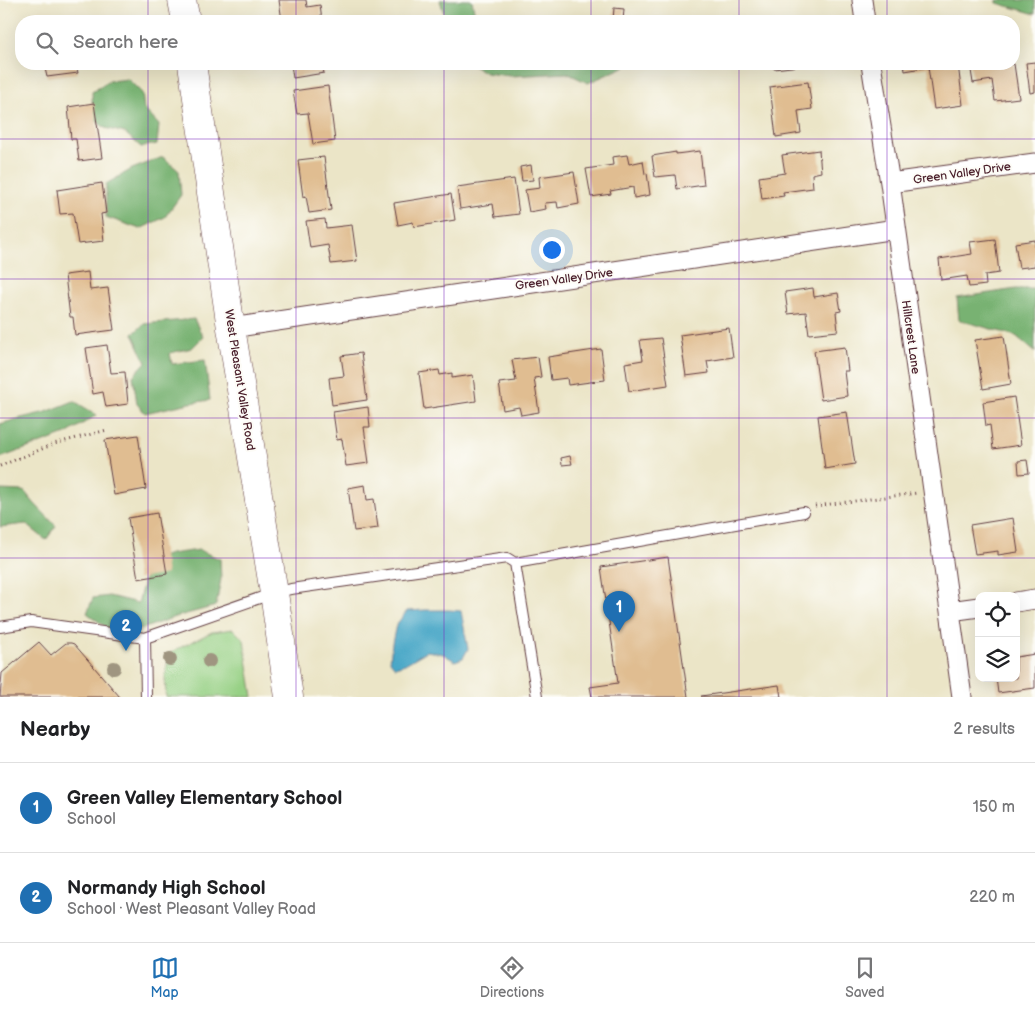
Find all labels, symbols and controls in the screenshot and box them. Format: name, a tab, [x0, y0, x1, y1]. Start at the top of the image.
search box	[15, 15, 1020, 70]
icon: search	[33, 29, 61, 57]
text: Search here	[73, 31, 178, 54]
street label: Green Valley Drive	[912, 159, 1012, 188]
your location	[539, 237, 565, 263]
street label: Green Valley Drive	[514, 265, 614, 294]
street label: Hillcrest Lane	[898, 299, 923, 375]
street label: West Pleasant Valley Road	[221, 308, 258, 452]
pin: 1	[603, 591, 635, 632]
map controls	[975, 592, 1020, 682]
button: locate	[975, 592, 1020, 637]
pin: 2	[110, 610, 142, 651]
button: layers	[975, 637, 1020, 682]
text: Nearby	[20, 717, 90, 742]
text: 2 results	[953, 720, 1015, 739]
text: Green Valley Elementary School	[67, 787, 342, 810]
text: 1	[33, 798, 39, 817]
text: 150 m	[973, 798, 1015, 817]
text: School	[67, 810, 116, 829]
text: Normandy High School	[67, 877, 265, 900]
text: 2	[31, 888, 41, 907]
text: 220 m	[969, 888, 1015, 907]
text: School · West Pleasant Valley Road	[67, 900, 316, 919]
tab: Map	[151, 954, 179, 1001]
tab: Directions	[480, 954, 544, 1001]
tab: Saved	[845, 954, 884, 1001]

